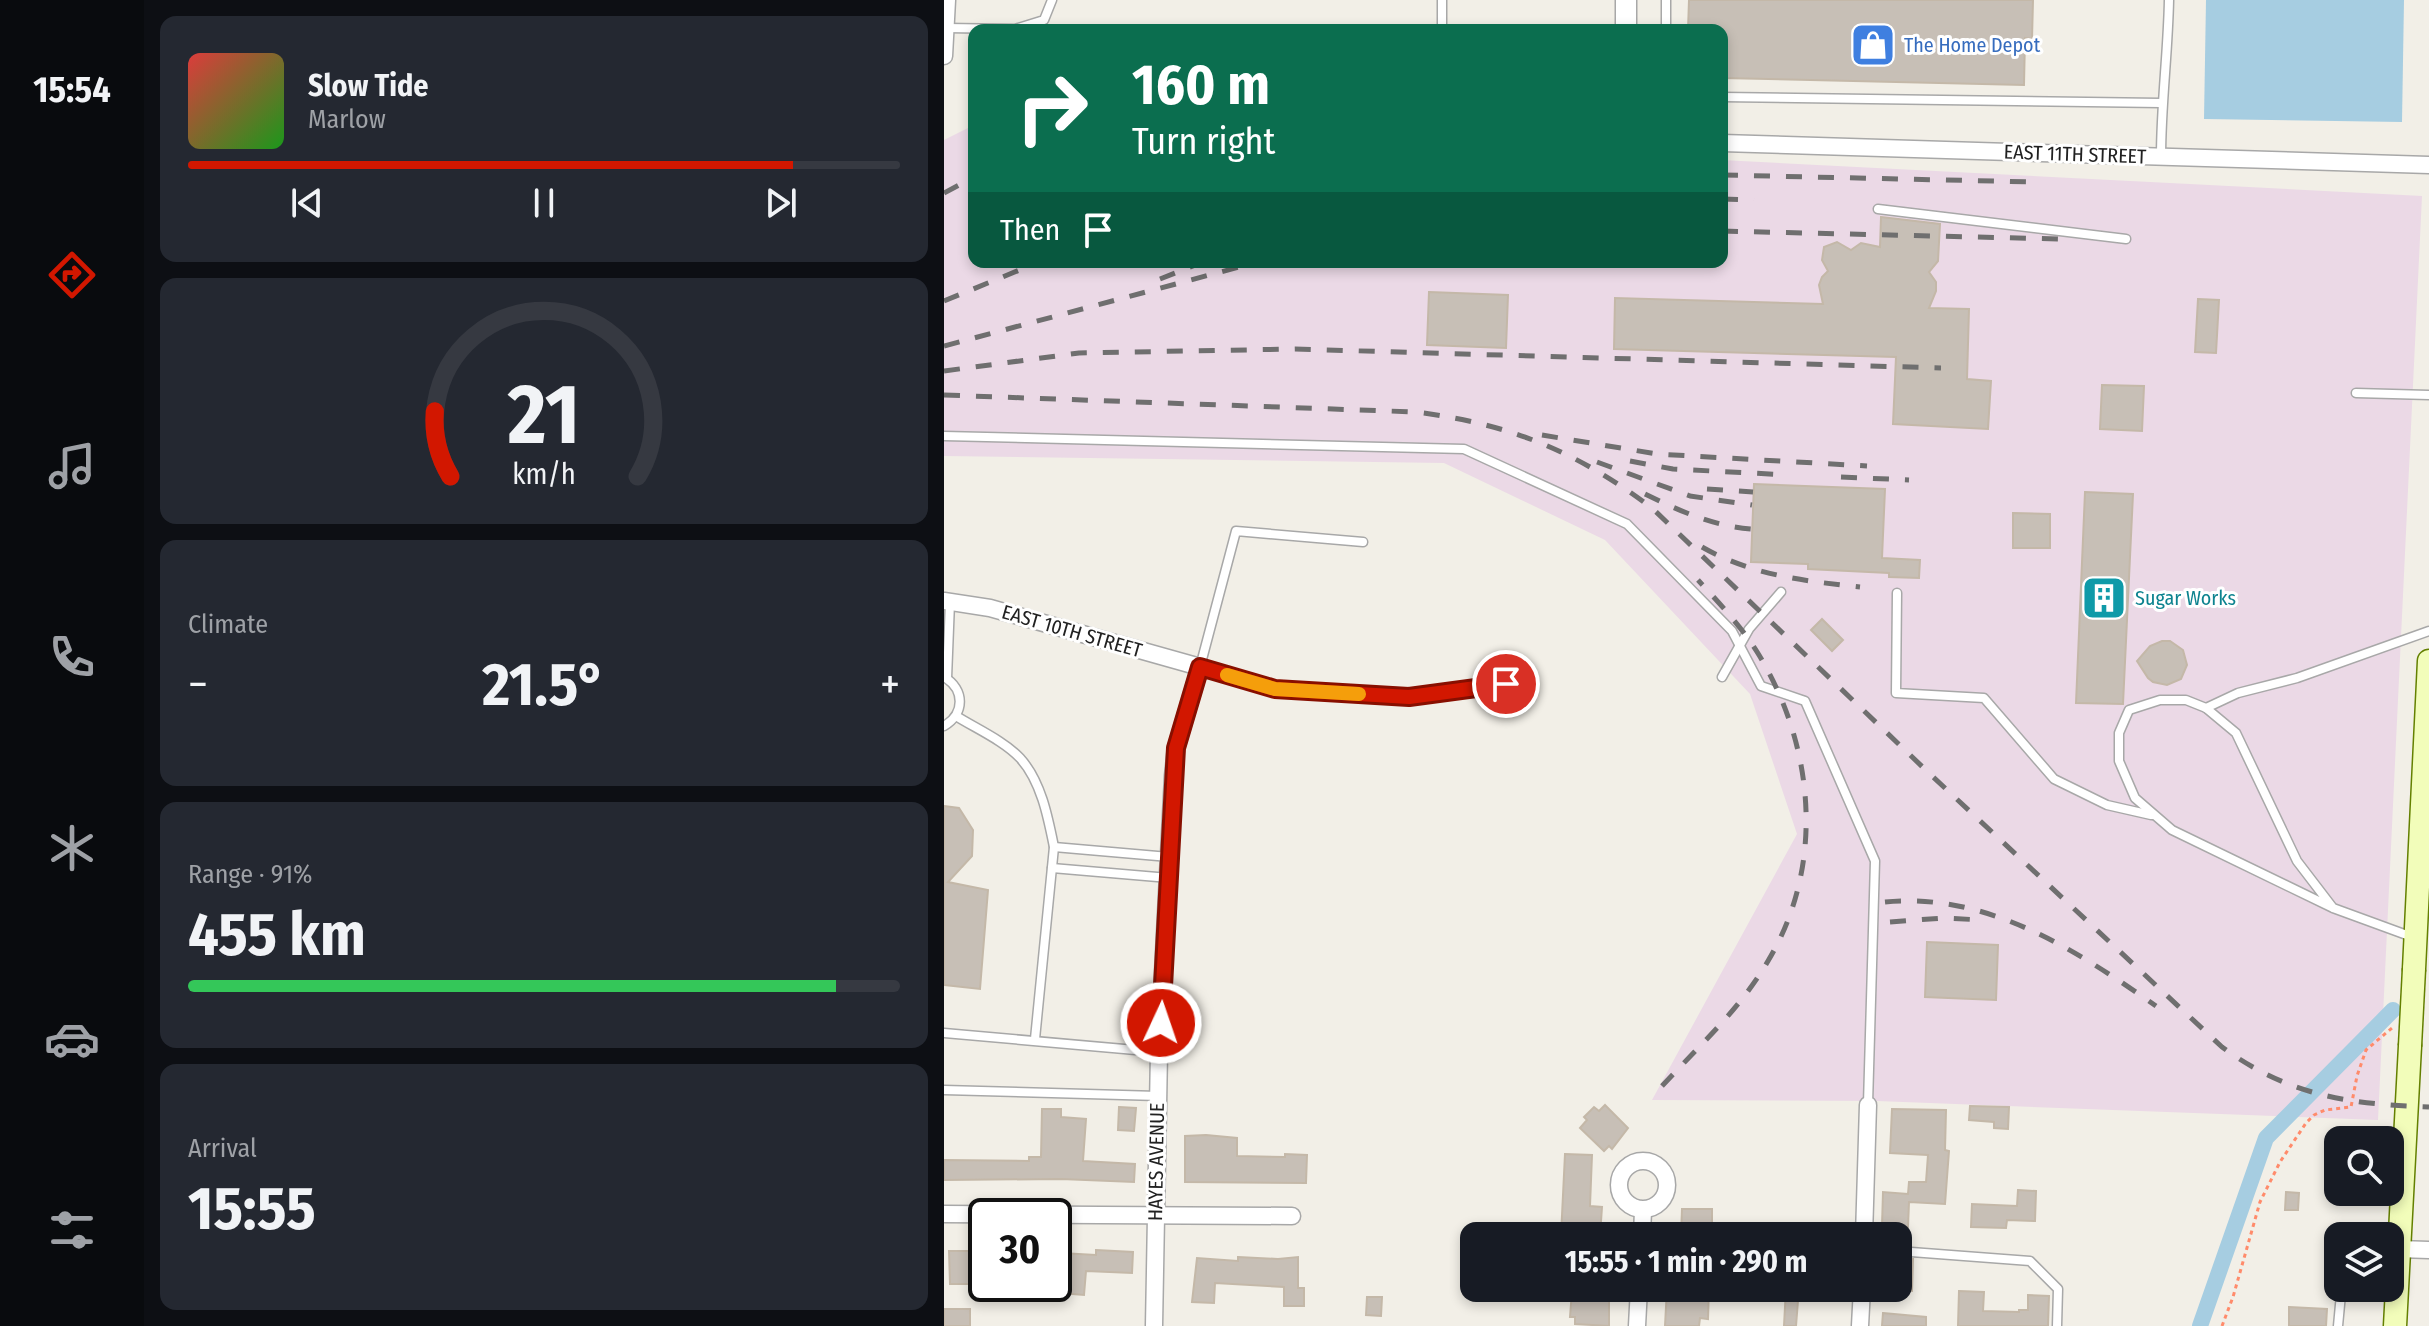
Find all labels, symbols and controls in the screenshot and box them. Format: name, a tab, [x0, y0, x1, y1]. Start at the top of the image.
shop icon: The Home Depot	[1849, 21, 1897, 69]
place label: The Home Depot	[1904, 33, 2041, 57]
text: 160 m	[1132, 52, 1270, 119]
icon: right	[1000, 56, 1104, 160]
text: 15:54	[33, 68, 111, 112]
text: Slow Tide	[308, 68, 429, 104]
text: Marlow	[308, 104, 386, 135]
text: Turn right	[1132, 120, 1275, 164]
street label: EAST 11TH STREET	[2003, 140, 2147, 169]
icon: previous	[285, 181, 329, 225]
icon: pause	[522, 181, 566, 225]
icon: next	[759, 181, 803, 225]
icon: arrive	[1076, 208, 1120, 252]
text: Then	[1000, 212, 1060, 248]
icon: directions	[44, 247, 100, 303]
text: 21	[507, 365, 580, 465]
icon: music	[44, 438, 100, 494]
text: km/h	[512, 457, 576, 492]
building icon: Sugar Works	[2080, 574, 2128, 622]
place label: Sugar Works	[2135, 586, 2236, 610]
street label: EAST 10TH STREET	[999, 600, 1146, 663]
text: Climate	[188, 609, 268, 640]
icon: phone	[44, 629, 100, 685]
text: 21.5°	[482, 649, 606, 721]
pin	[1472, 650, 1540, 718]
text: −	[188, 658, 208, 711]
text: +	[880, 658, 900, 711]
icon: arrive	[1484, 662, 1528, 706]
icon: climate	[44, 820, 100, 876]
text: Range · 91%	[188, 859, 313, 890]
text: 455 km	[188, 899, 366, 971]
position arrow	[1119, 981, 1203, 1065]
icon: car	[44, 1011, 100, 1067]
street label: HAYES AVENUE	[1143, 1103, 1169, 1221]
map controls	[2324, 1126, 2404, 1302]
button: search	[2324, 1126, 2404, 1206]
text: Arrival	[188, 1133, 257, 1164]
text: 15:55	[188, 1173, 316, 1245]
speed limit sign: 30	[968, 1198, 1072, 1302]
icon: filters	[44, 1202, 100, 1258]
button: layers	[2324, 1222, 2404, 1302]
text: 15:55 · 1 min · 290 m	[1565, 1244, 1807, 1280]

